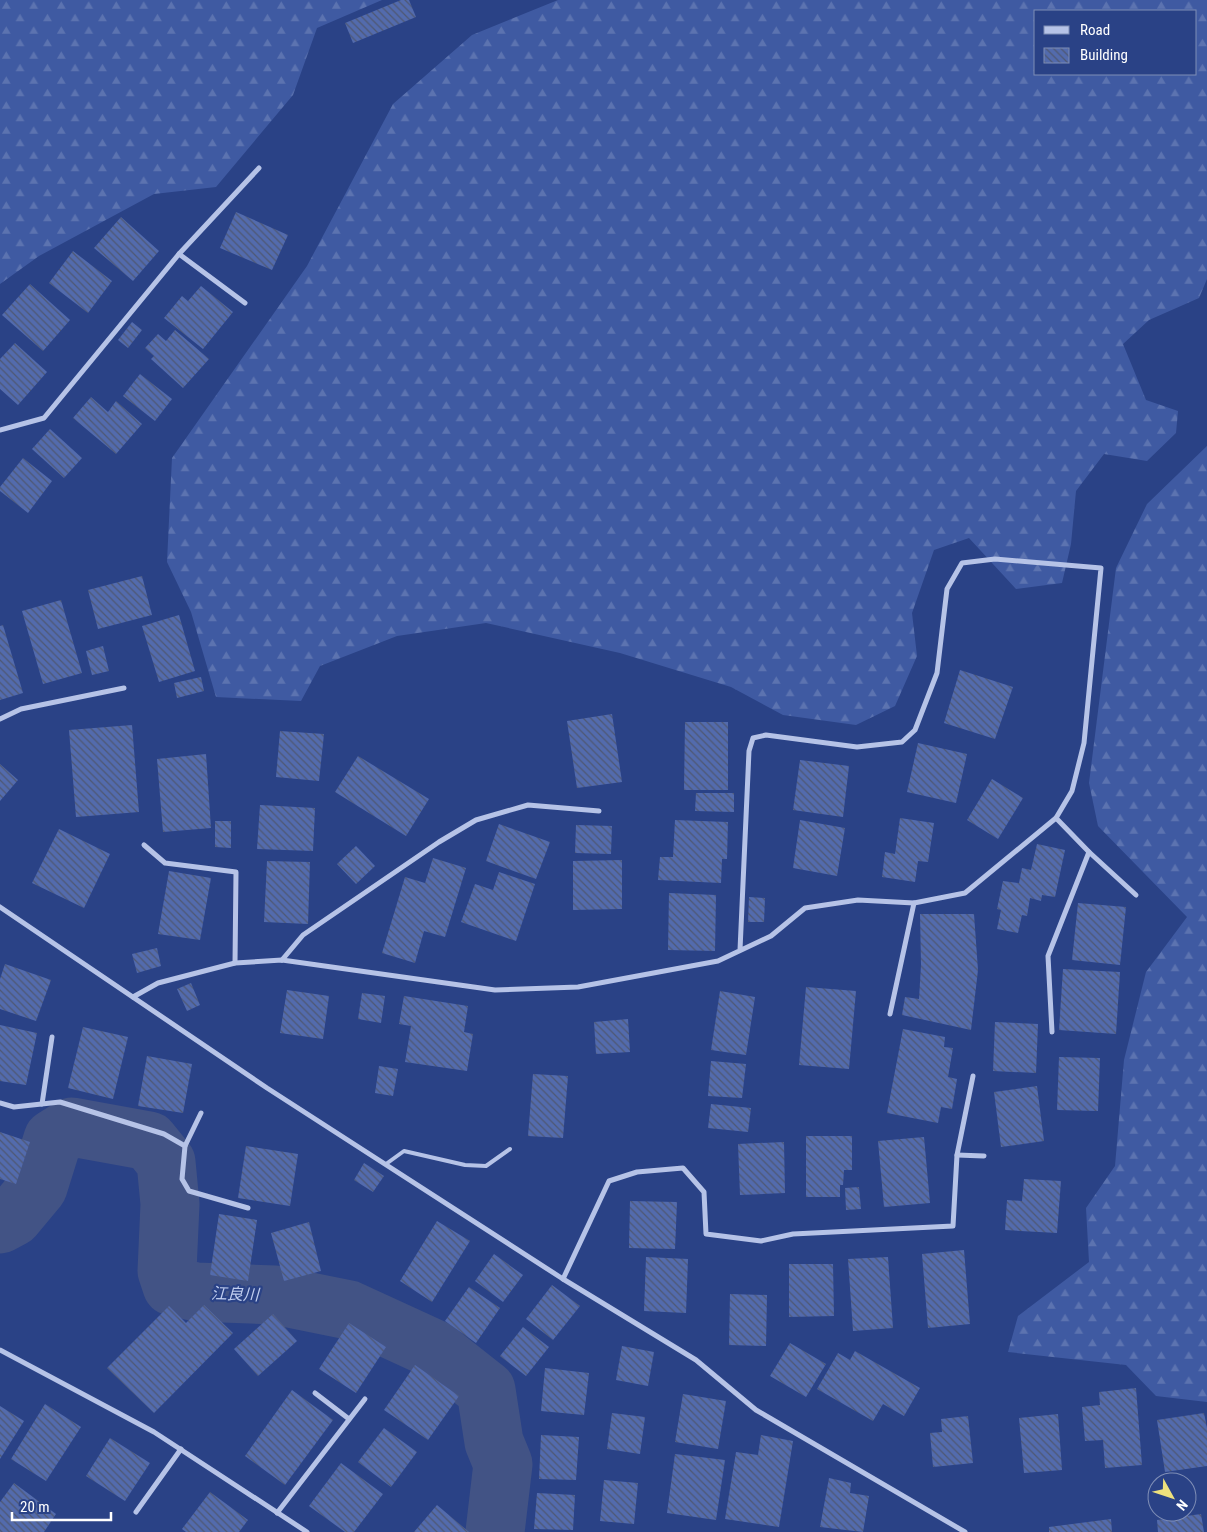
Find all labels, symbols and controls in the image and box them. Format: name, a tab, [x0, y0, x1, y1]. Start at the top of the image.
legend	[1034, 10, 1197, 75]
text: Road	[1080, 21, 1110, 39]
text: Building	[1080, 46, 1128, 64]
water label: 江良川	[211, 1284, 261, 1304]
north arrow	[1147, 1472, 1197, 1522]
scale bar	[12, 1490, 111, 1522]
text: N	[1173, 1497, 1191, 1514]
text: 20 m	[20, 1498, 50, 1516]

